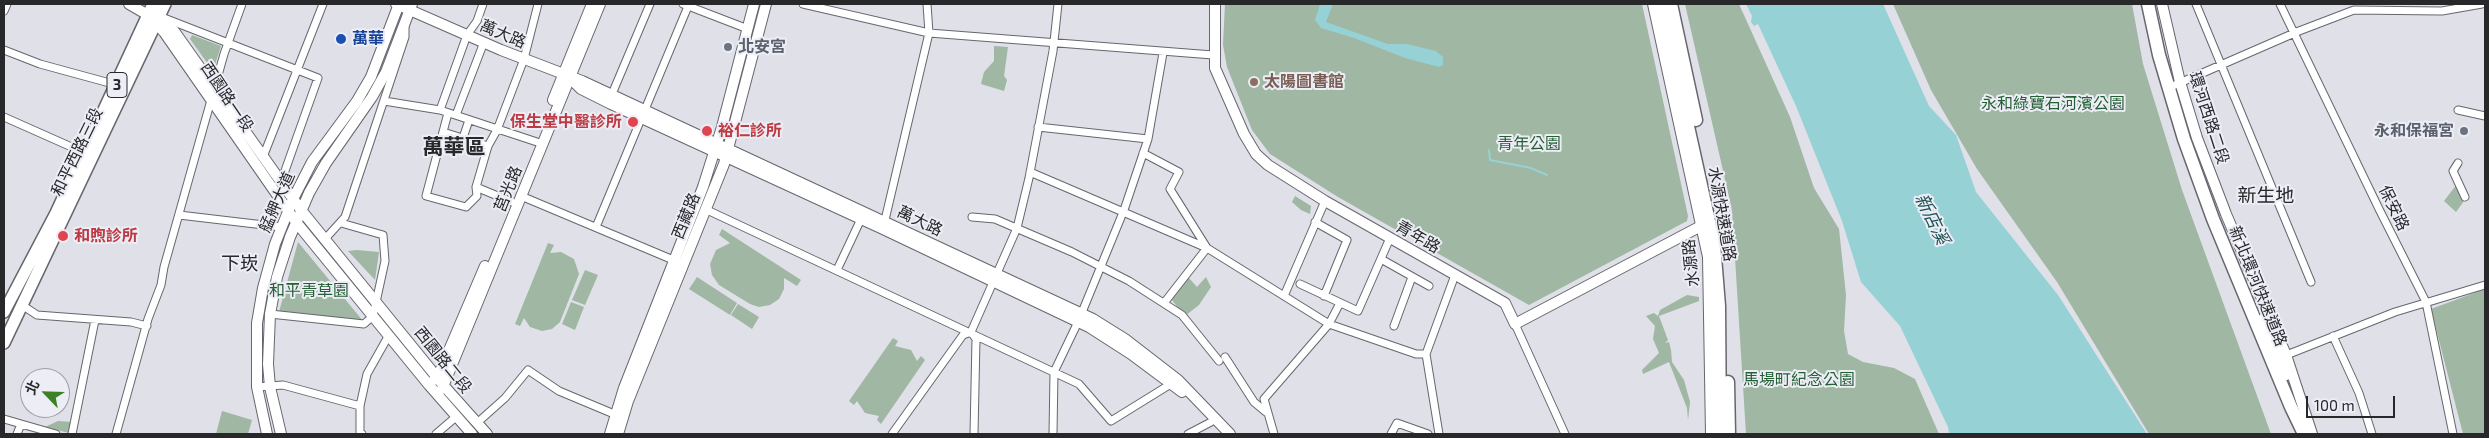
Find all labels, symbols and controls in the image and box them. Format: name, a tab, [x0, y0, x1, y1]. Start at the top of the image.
street label: 萬大路	[477, 16, 529, 52]
place label: 萬華	[352, 29, 384, 49]
marker: 萬華	[334, 32, 348, 46]
place label: 北安宮	[738, 37, 786, 57]
marker: 北安宮	[722, 41, 734, 53]
street label: 西園路一段	[197, 58, 257, 136]
street label: 環河西路二段	[2185, 69, 2233, 167]
road number: 3	[107, 72, 127, 98]
place label: 太陽圖書館	[1264, 72, 1344, 92]
marker: 太陽圖書館	[1248, 76, 1260, 88]
park label: 永和綠寶石河濱公園	[1981, 94, 2125, 114]
street label: 和平西路三段	[47, 105, 107, 199]
place label: 保生堂中醫診所	[510, 112, 622, 132]
marker: 保生堂中醫診所	[626, 115, 640, 129]
place label: 裕仁診所	[718, 121, 782, 141]
place label: 永和保福宮	[2374, 121, 2454, 141]
marker: 裕仁診所	[700, 124, 714, 138]
marker: 永和保福宮	[2458, 125, 2470, 137]
district label: 萬華區	[423, 134, 485, 160]
park label: 青年公園	[1497, 134, 1561, 154]
street label: 莒光路	[490, 163, 526, 215]
street label: 水源快速道路	[1704, 165, 1740, 263]
street label: 艋舺大道	[255, 169, 299, 235]
street label: 保安路	[2375, 182, 2413, 234]
district label: 新生地	[2238, 185, 2294, 207]
street label: 西藏路	[668, 190, 704, 242]
water label: 新店溪	[1910, 190, 1954, 248]
street label: 萬大路	[894, 202, 946, 240]
street label: 青年路	[1392, 217, 1444, 257]
street label: 新北環河快速道路	[2225, 223, 2291, 349]
place label: 和煦診所	[74, 226, 138, 246]
marker: 和煦診所	[56, 229, 70, 243]
street label: 水源路	[1679, 238, 1703, 288]
district label: 下崁	[221, 253, 259, 275]
park label: 和平青草園	[269, 281, 349, 301]
street label: 西園路二段	[410, 323, 476, 397]
north arrow	[20, 368, 70, 418]
park label: 馬場町紀念公園	[1743, 370, 1855, 390]
text: 北	[21, 377, 42, 397]
scale bar	[2309, 386, 2398, 418]
text: 100 m	[2314, 396, 2355, 414]

